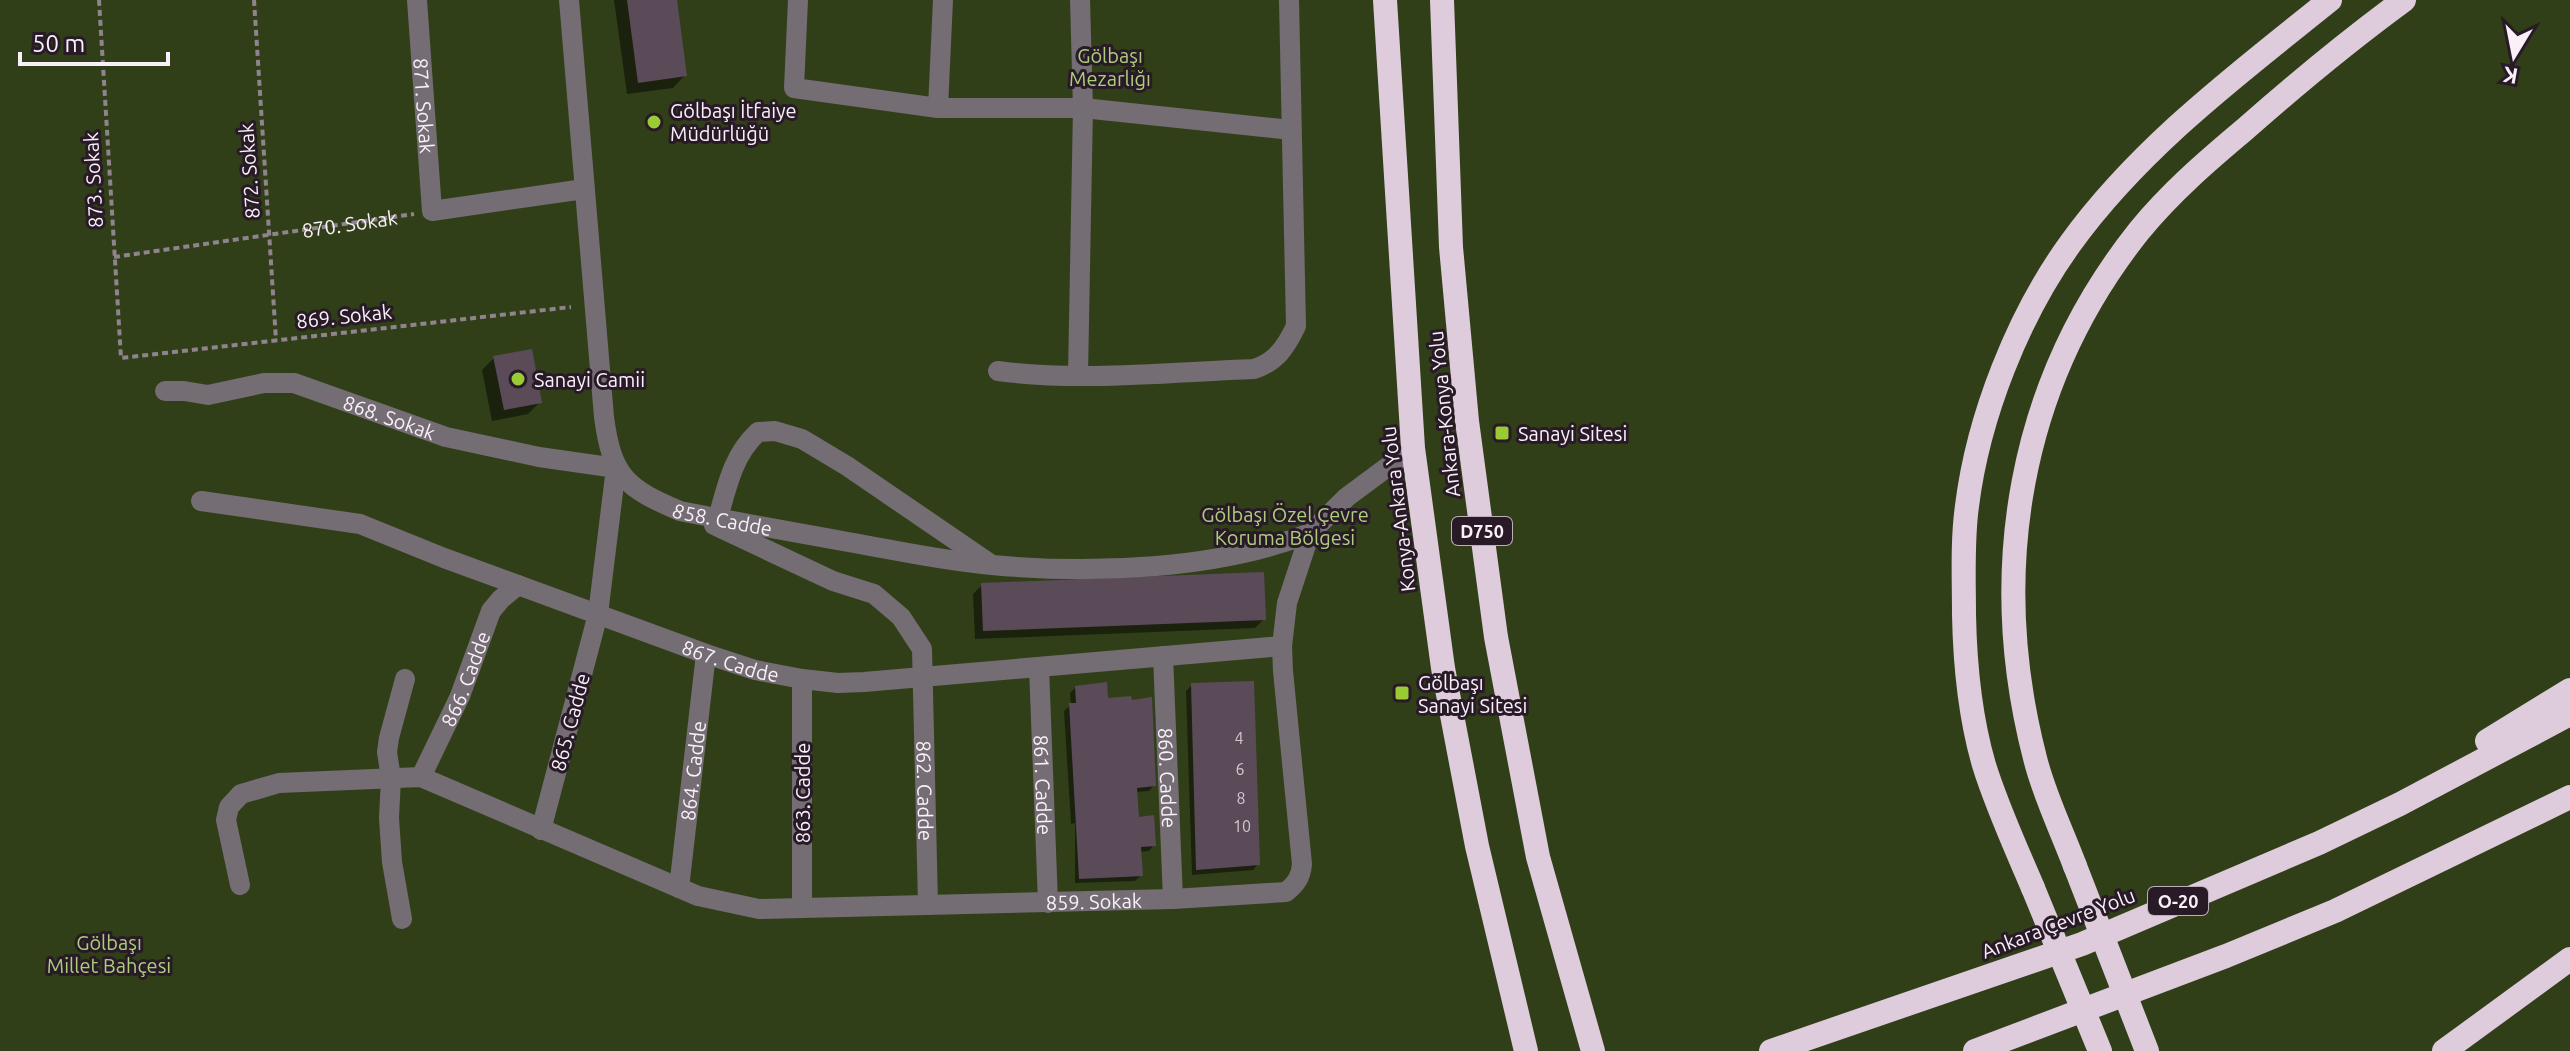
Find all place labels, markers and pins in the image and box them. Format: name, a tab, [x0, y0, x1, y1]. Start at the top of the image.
place label: Gölbaşı İtfaiye Müdürlüğü	[670, 99, 797, 145]
marker: Gölbaşı İtfaiye Müdürlüğü	[645, 113, 663, 131]
place label: Sanayi Camii	[534, 368, 645, 391]
marker: Sanayi Camii	[509, 370, 527, 388]
place label: Sanayi Sitesi	[1518, 422, 1627, 445]
marker: Sanayi Sitesi	[1493, 424, 1511, 442]
place label: Gölbaşı Sanayi Sitesi	[1418, 671, 1527, 717]
marker: Gölbaşı Sanayi Sitesi	[1393, 684, 1411, 702]

